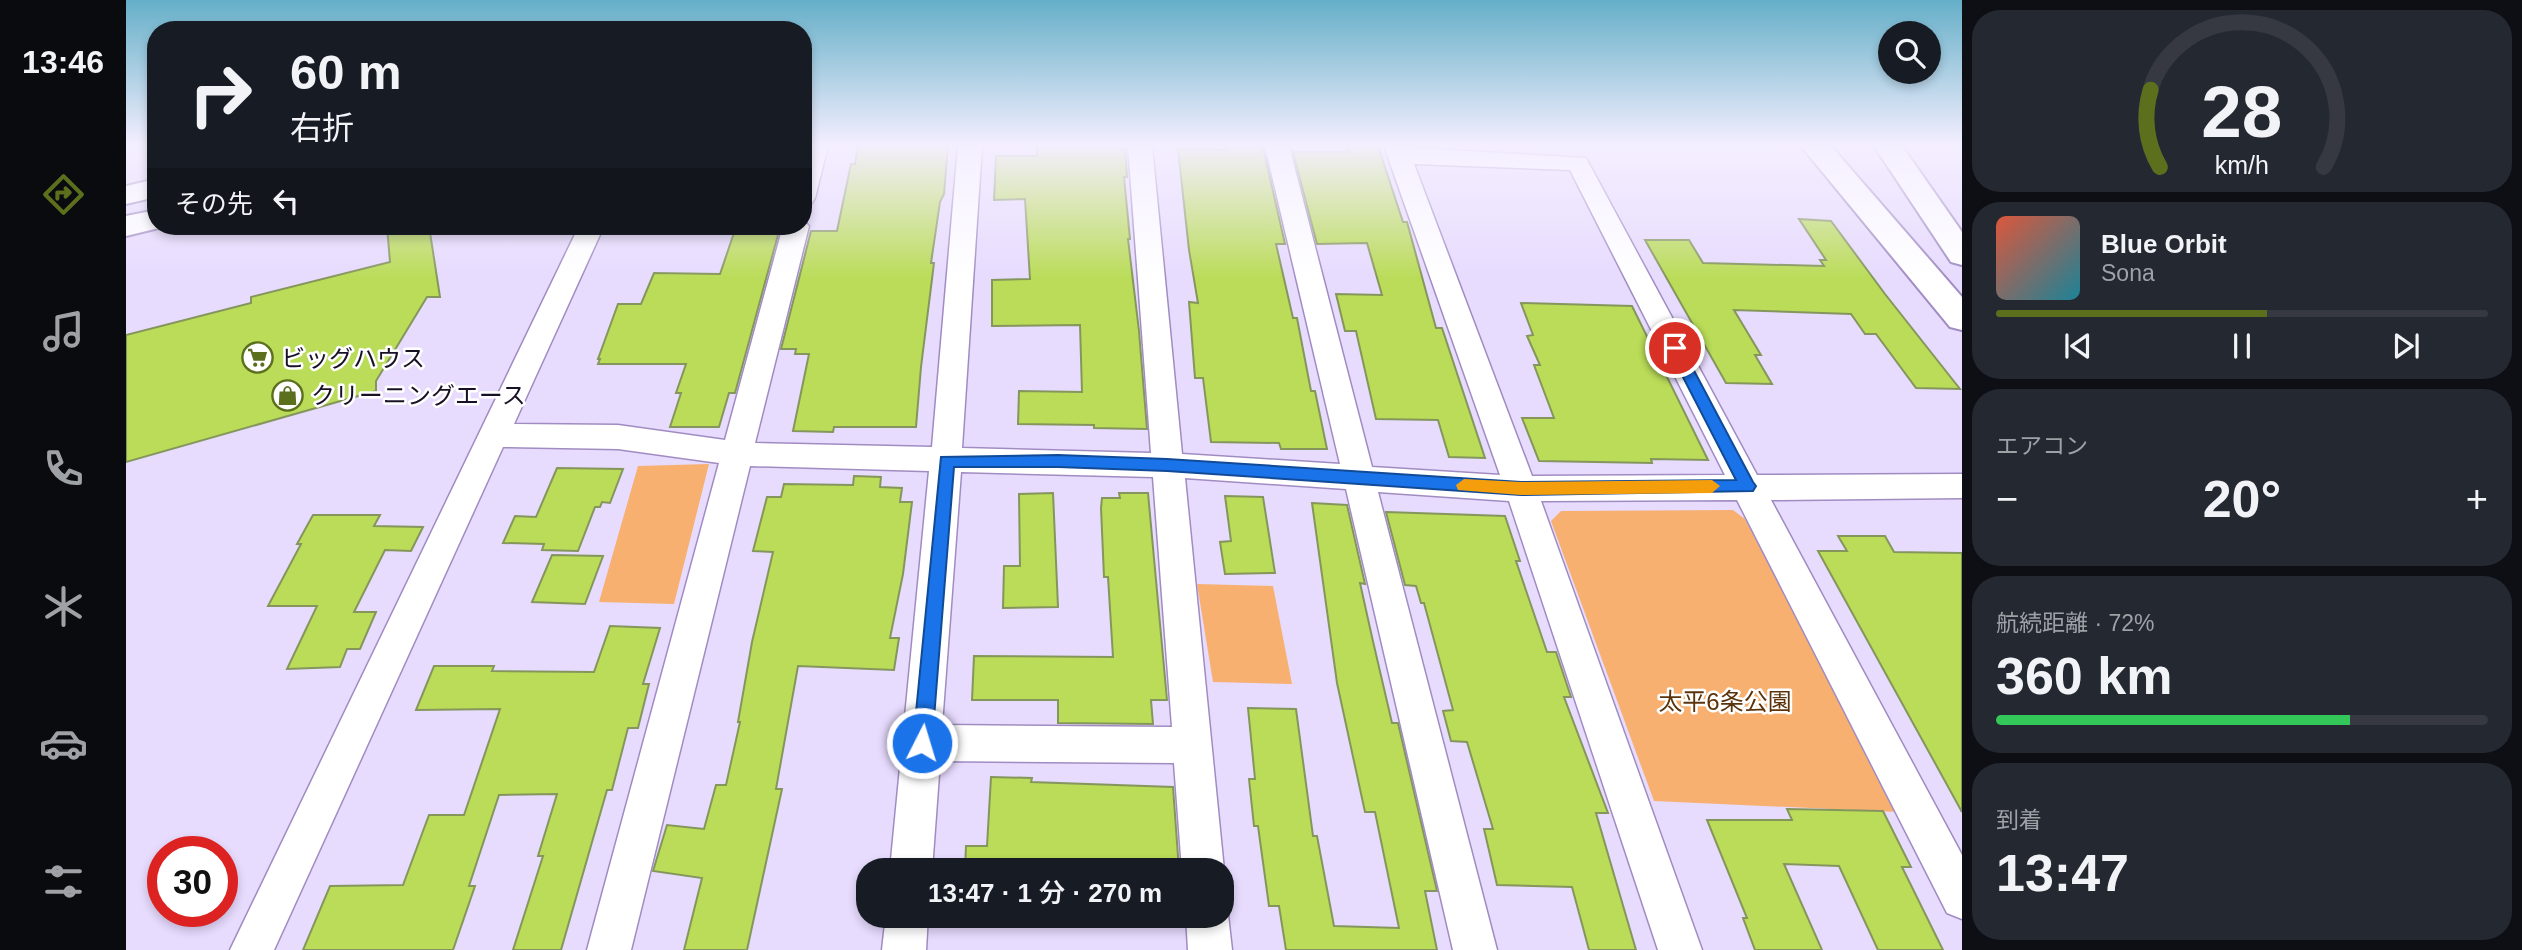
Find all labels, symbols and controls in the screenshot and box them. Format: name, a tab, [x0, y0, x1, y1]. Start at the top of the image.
map controls	[1878, 21, 1941, 84]
button: search	[1878, 21, 1941, 84]
text: 13:46	[22, 44, 104, 80]
text: 60 m	[290, 45, 402, 99]
icon: right	[175, 49, 266, 140]
text: 28	[2202, 71, 2282, 152]
text: 右折	[290, 110, 354, 146]
text: km/h	[2215, 151, 2269, 179]
icon: directions	[39, 170, 88, 219]
icon: left	[267, 182, 305, 220]
text: その先	[175, 189, 253, 219]
text: Blue Orbit	[2101, 229, 2227, 259]
text: Sona	[2101, 260, 2155, 286]
icon: music	[39, 307, 88, 356]
pin	[1645, 318, 1705, 378]
icon: previous	[2059, 327, 2097, 365]
icon: pause	[2223, 327, 2261, 365]
icon: next	[2387, 327, 2425, 365]
icon: arrive	[1656, 329, 1694, 367]
supermarket icon: ビッグハウス	[241, 341, 275, 375]
place label: ビッグハウス	[281, 345, 425, 372]
shop icon: クリーニングエース	[271, 378, 305, 412]
place label: クリーニングエース	[311, 382, 526, 409]
text: エアコン	[1996, 433, 2088, 459]
icon: phone	[39, 444, 88, 493]
text: 20°	[2203, 470, 2281, 528]
text: −	[1996, 478, 2018, 520]
text: +	[2466, 478, 2488, 520]
icon: climate	[39, 582, 88, 631]
text: 航続距離 · 72%	[1996, 610, 2154, 636]
text: 360 km	[1996, 647, 2172, 705]
park label: 太平6条公園	[1658, 688, 1792, 715]
position arrow	[885, 706, 959, 780]
icon: car	[39, 719, 88, 768]
text: 到着	[1996, 807, 2042, 833]
speed limit sign: 30	[147, 836, 238, 927]
text: 13:47	[1996, 844, 2129, 902]
icon: filters	[39, 857, 88, 906]
text: 13:47 · 1 分 · 270 m	[928, 878, 1162, 908]

